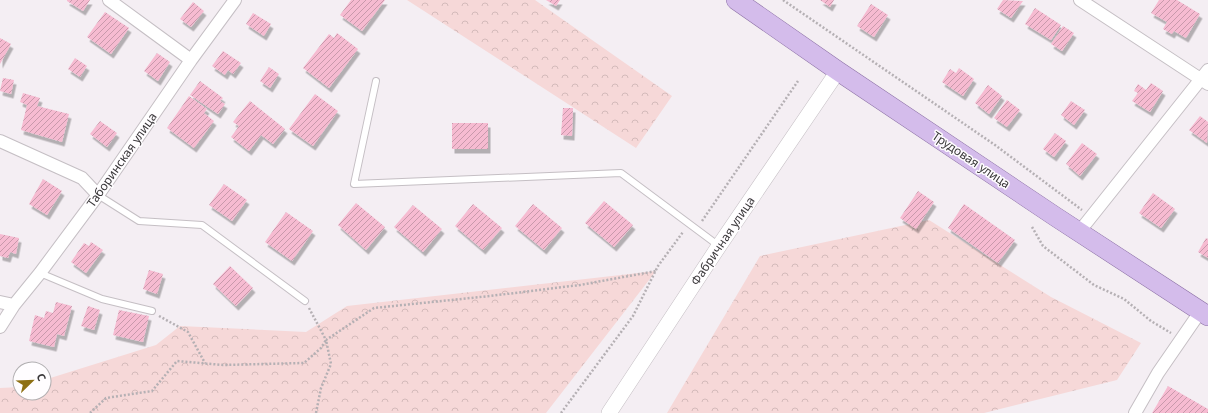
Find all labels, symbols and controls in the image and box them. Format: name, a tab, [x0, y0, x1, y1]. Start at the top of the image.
street label: Таборинская улица	[82, 109, 161, 210]
street label: Трудовая улица	[929, 127, 1014, 192]
street label: Фабричная улица	[687, 193, 759, 288]
north arrow	[12, 361, 52, 401]
text: С	[33, 371, 50, 383]

